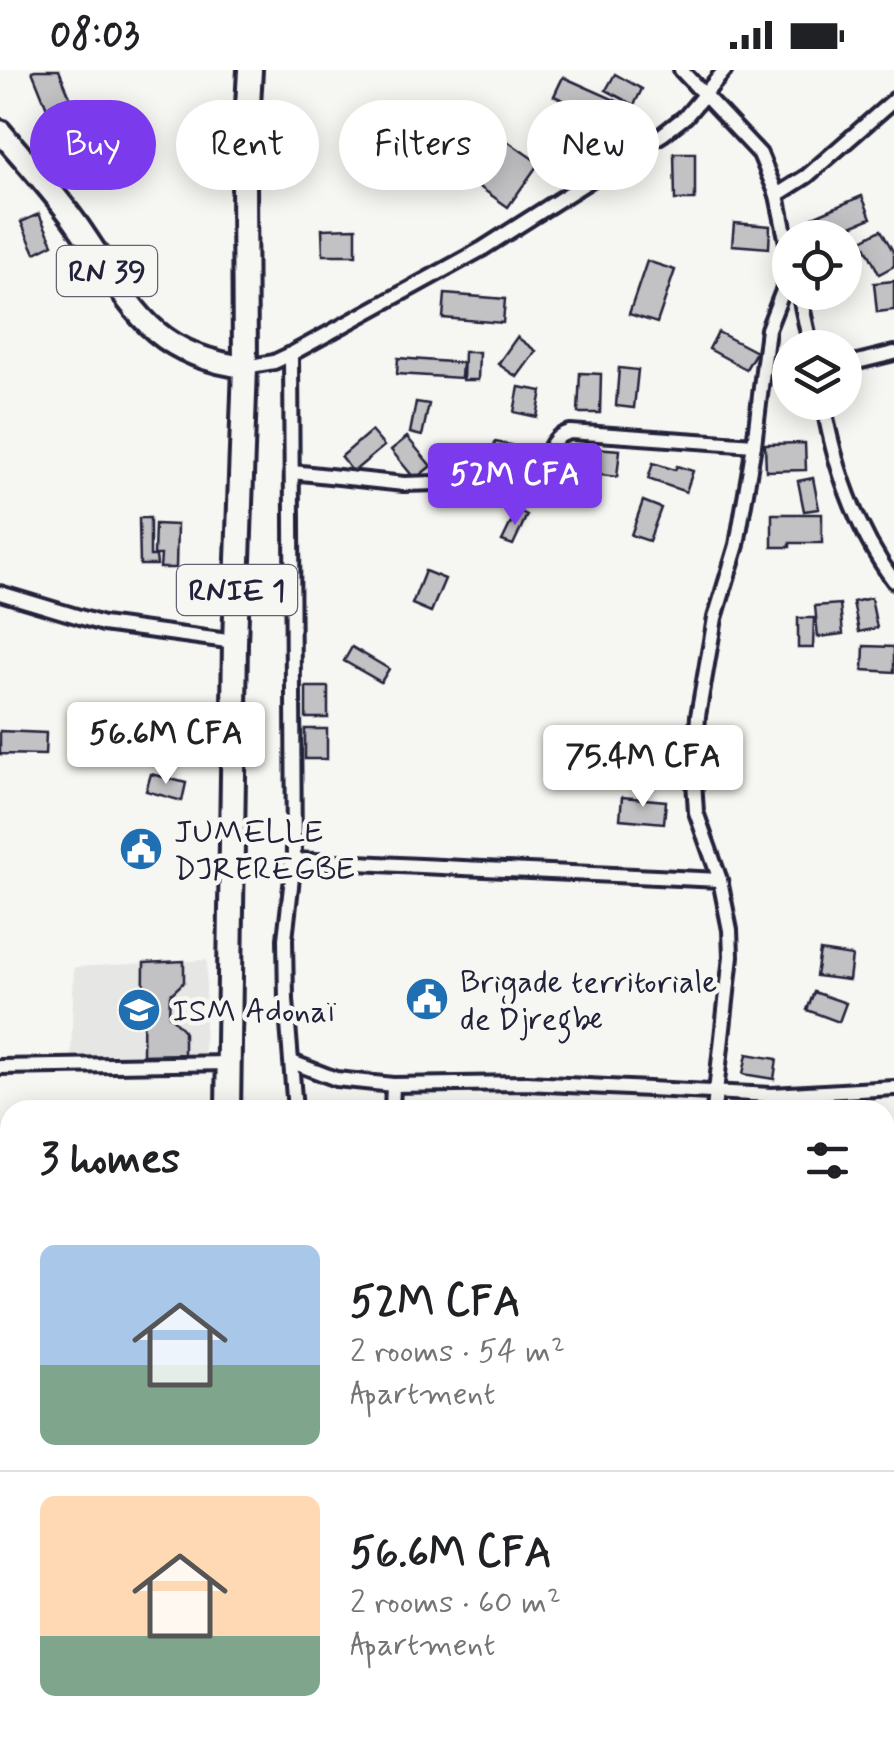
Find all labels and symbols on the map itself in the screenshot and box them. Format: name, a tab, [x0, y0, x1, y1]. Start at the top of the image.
road number: RN 39	[57, 246, 157, 296]
pin: 52M CFA	[423, 443, 607, 528]
road number: RNIE 1	[177, 565, 297, 615]
pin: 56.6M CFA	[52, 702, 280, 787]
pin: 75.4M CFA	[529, 725, 757, 810]
place label: JUMELLE DJREREGBE	[174, 812, 355, 891]
public building icon: JUMELLE DJREREGBE	[118, 826, 164, 872]
place label: Brigade territoriale de Djregbe	[460, 962, 717, 1044]
public building icon: Brigade territoriale de Djregbe	[404, 976, 450, 1022]
school or university icon: ISM Adonaï	[116, 987, 162, 1033]
place label: ISM Adonaï	[172, 991, 337, 1033]

